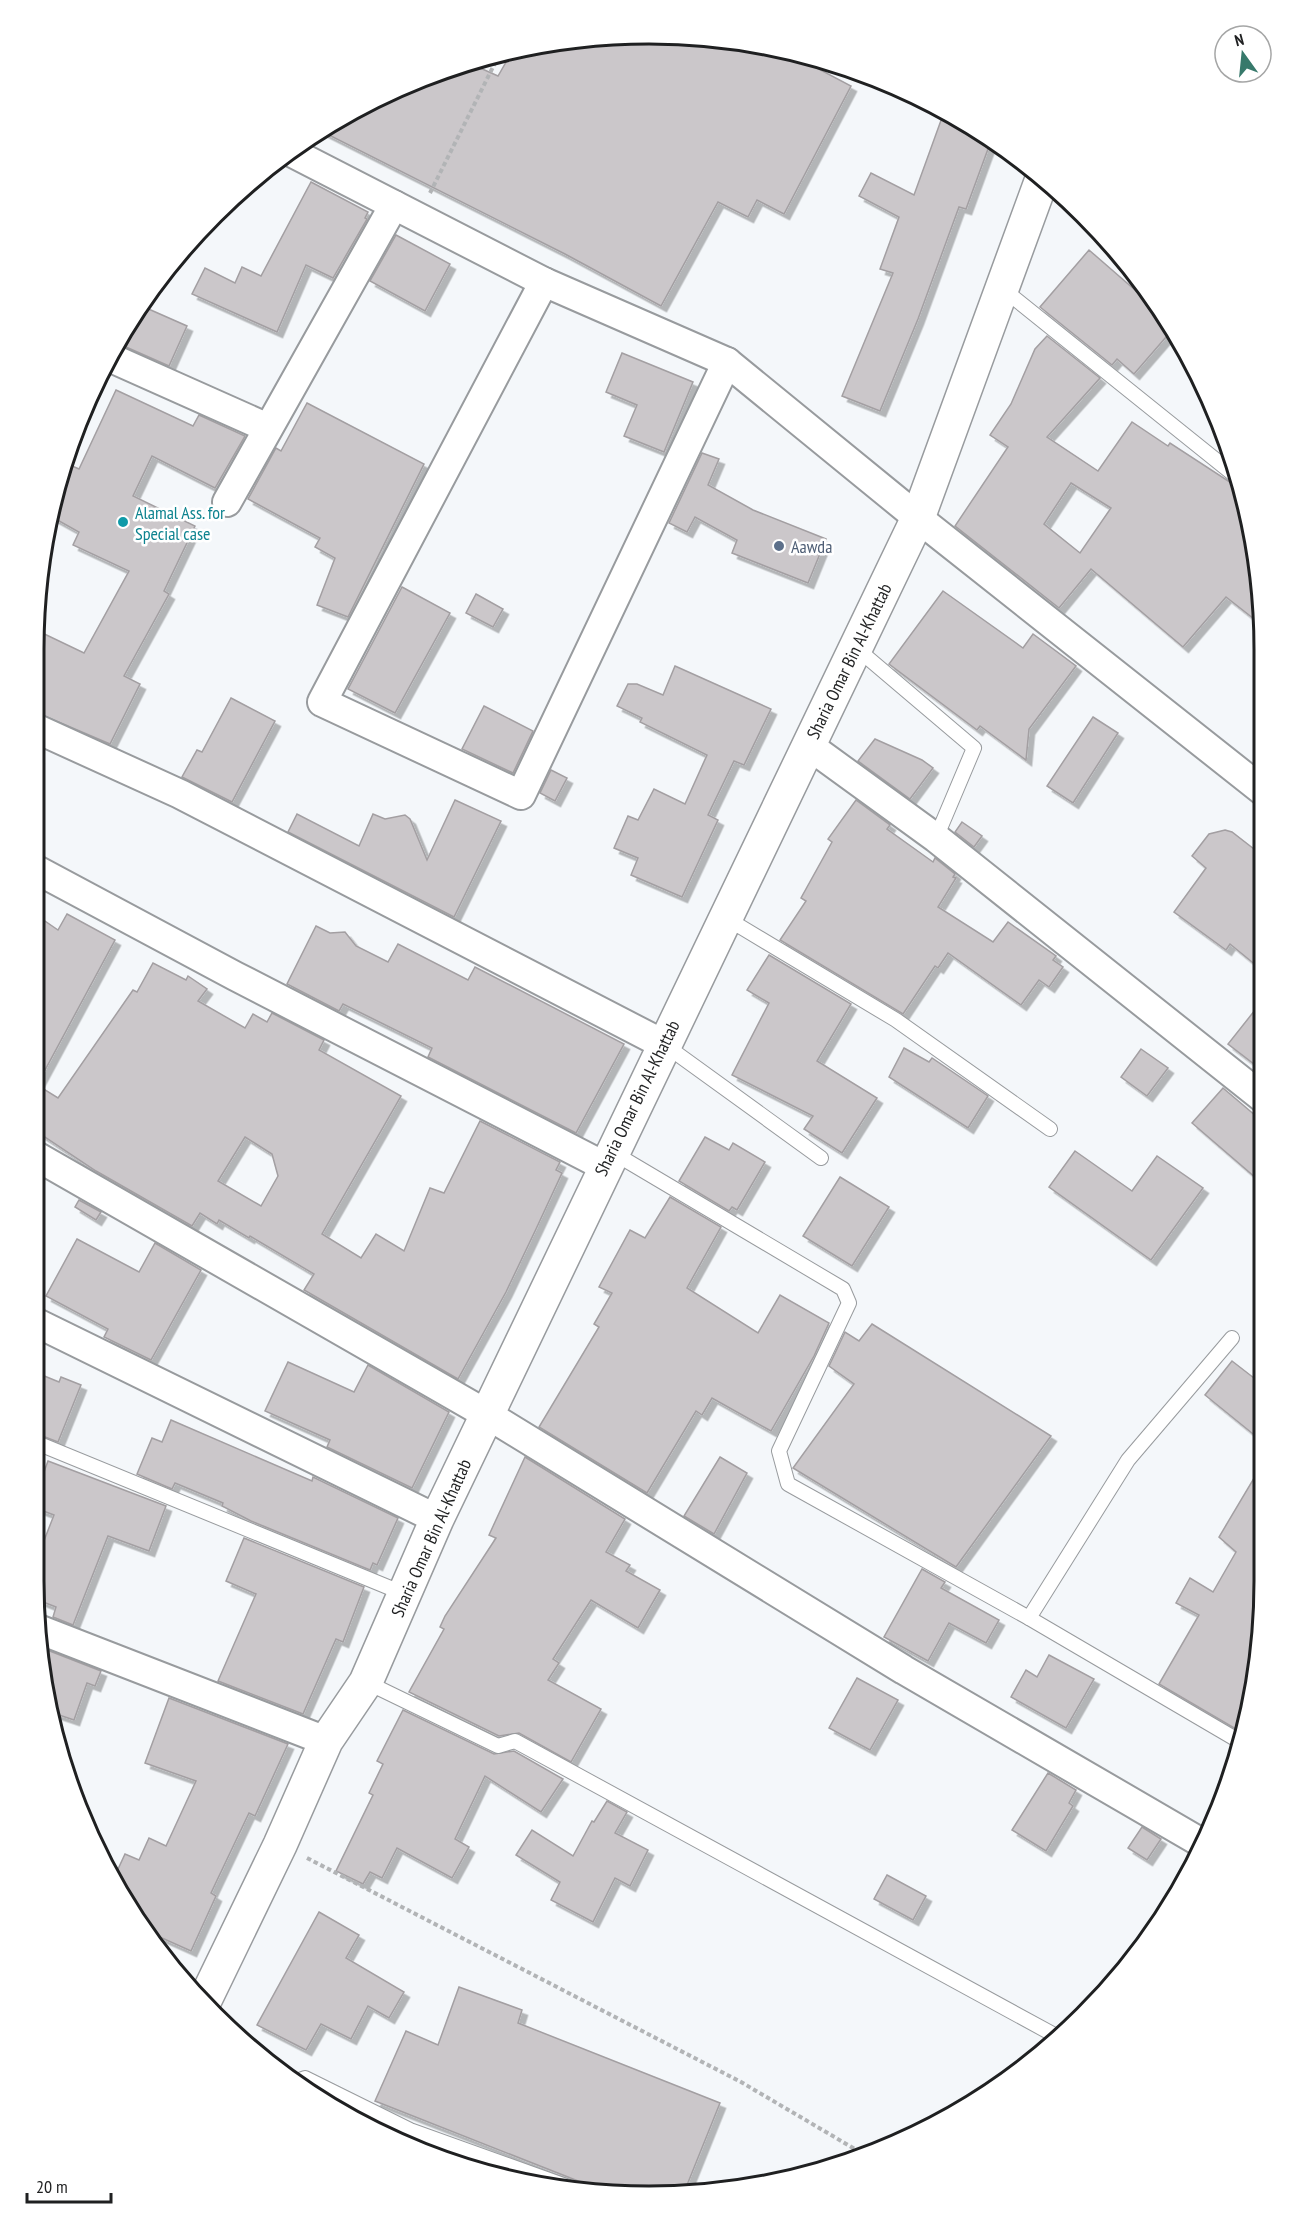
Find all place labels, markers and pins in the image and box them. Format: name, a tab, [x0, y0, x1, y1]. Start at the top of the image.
place label: Alamal Ass. for Special case	[135, 501, 225, 545]
marker: Alamal Ass. for Special case	[116, 515, 130, 529]
place label: Aawda	[791, 535, 832, 558]
marker: Aawda	[772, 539, 786, 553]

